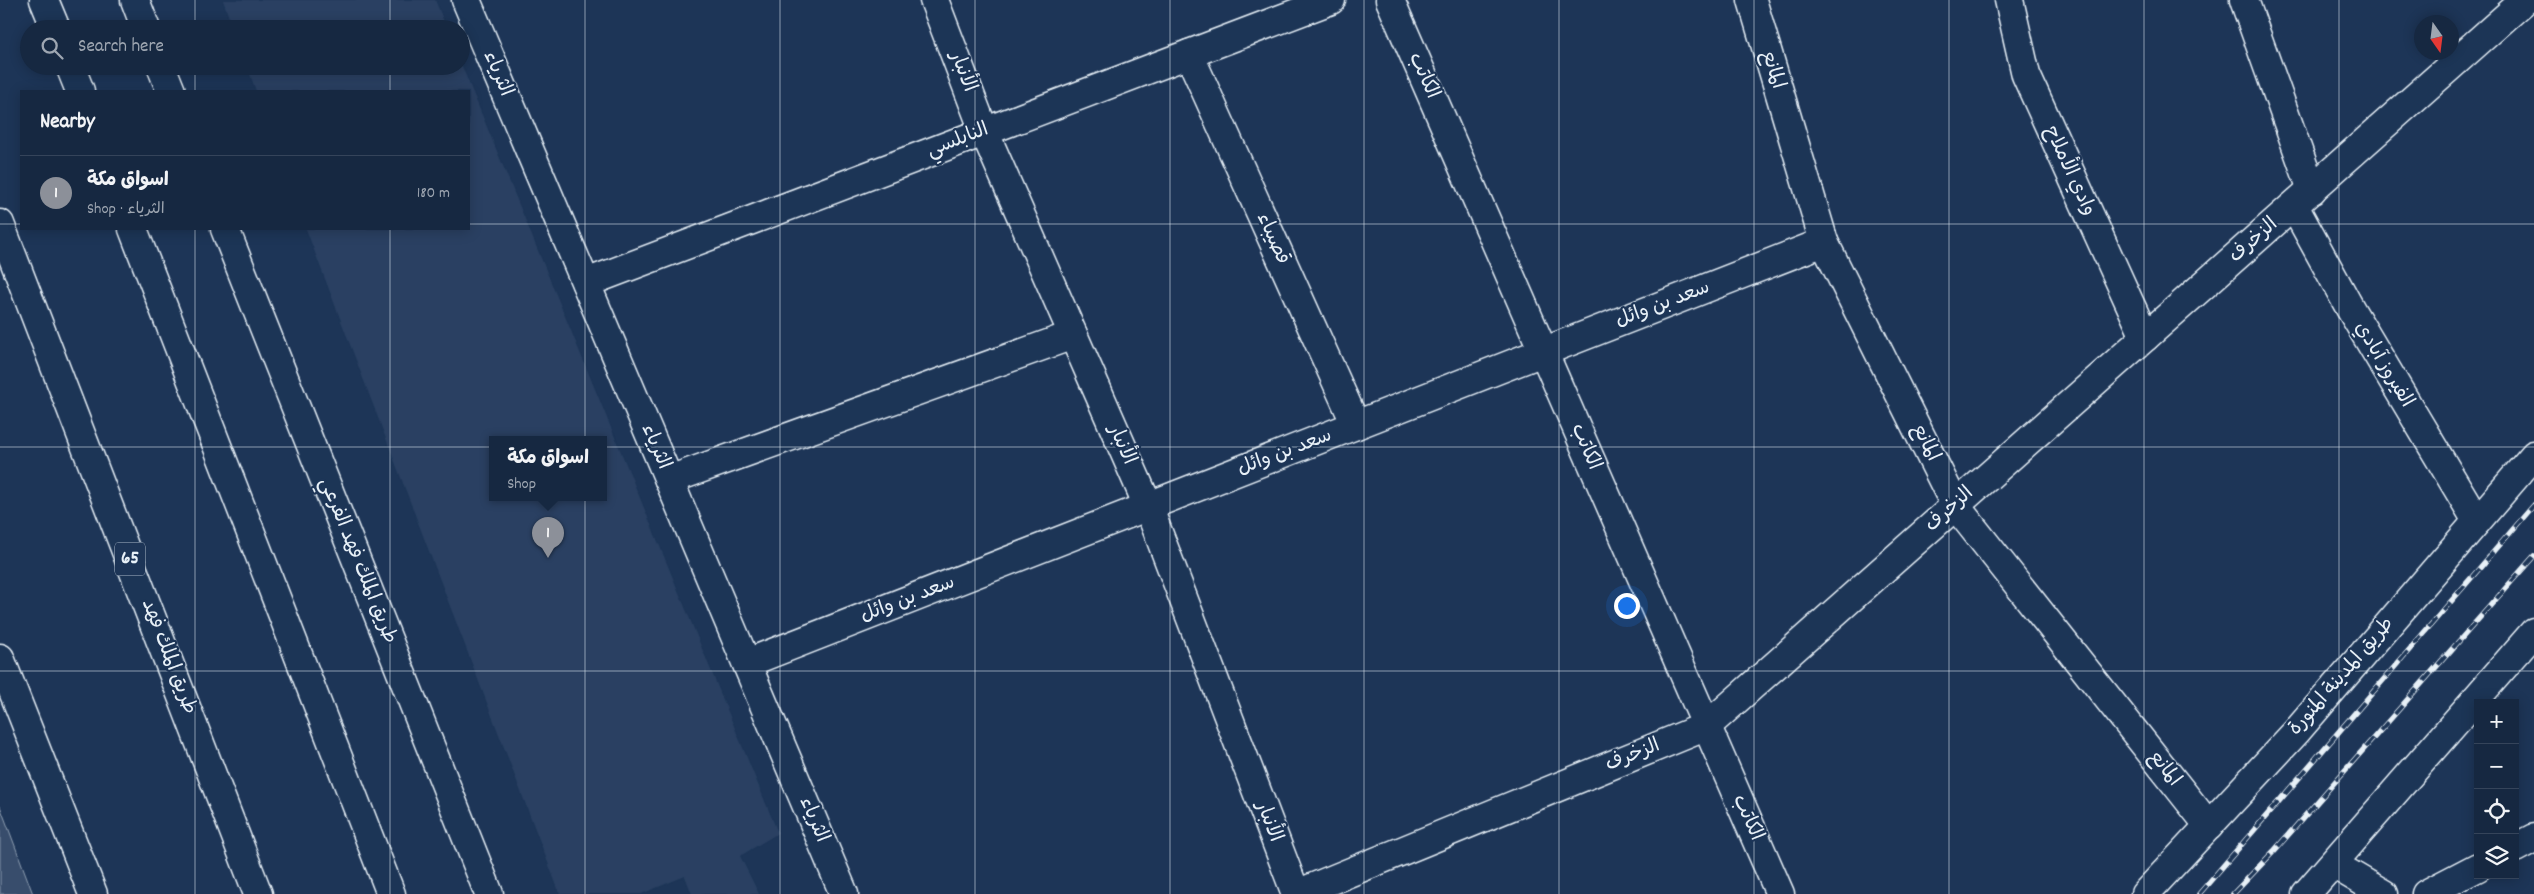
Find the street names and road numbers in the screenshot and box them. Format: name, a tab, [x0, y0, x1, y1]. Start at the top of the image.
street label: الأنبار	[941, 45, 984, 96]
street label: الثرياء	[475, 47, 519, 101]
street label: المانع	[1753, 47, 1791, 93]
street label: الكاتب	[1400, 48, 1446, 104]
street label: النابلسي	[923, 116, 993, 167]
street label: وادي الأملاح	[2036, 120, 2104, 221]
street label: قصيباء	[1248, 209, 1296, 269]
street label: الزخرف	[2223, 212, 2285, 270]
street label: سعد بن وائل	[1612, 274, 1714, 336]
street label: الفيروز آبادي	[2346, 317, 2420, 413]
street label: الأنبار	[1099, 418, 1144, 470]
street label: الكاتب	[1563, 419, 1607, 475]
street label: المانع	[1904, 419, 1946, 467]
street label: الثرياء	[633, 420, 677, 474]
street label: سعد بن وائل	[1234, 422, 1336, 484]
street label: طريق الملك فهد الفرعي	[310, 474, 403, 649]
street label: الزخرف	[1919, 481, 1981, 539]
road number: 65	[115, 542, 145, 576]
street label: سعد بن وائل	[857, 569, 959, 631]
street label: طريق الملك فهد	[133, 595, 203, 719]
street label: طريق المدينة المنورة	[2283, 612, 2401, 742]
street label: الزخرف	[1601, 732, 1665, 780]
street label: المانع	[2141, 745, 2187, 793]
street label: الكاتب	[1724, 790, 1770, 846]
street label: الثرياء	[791, 793, 835, 847]
street label: الأنبار	[1247, 795, 1290, 846]

